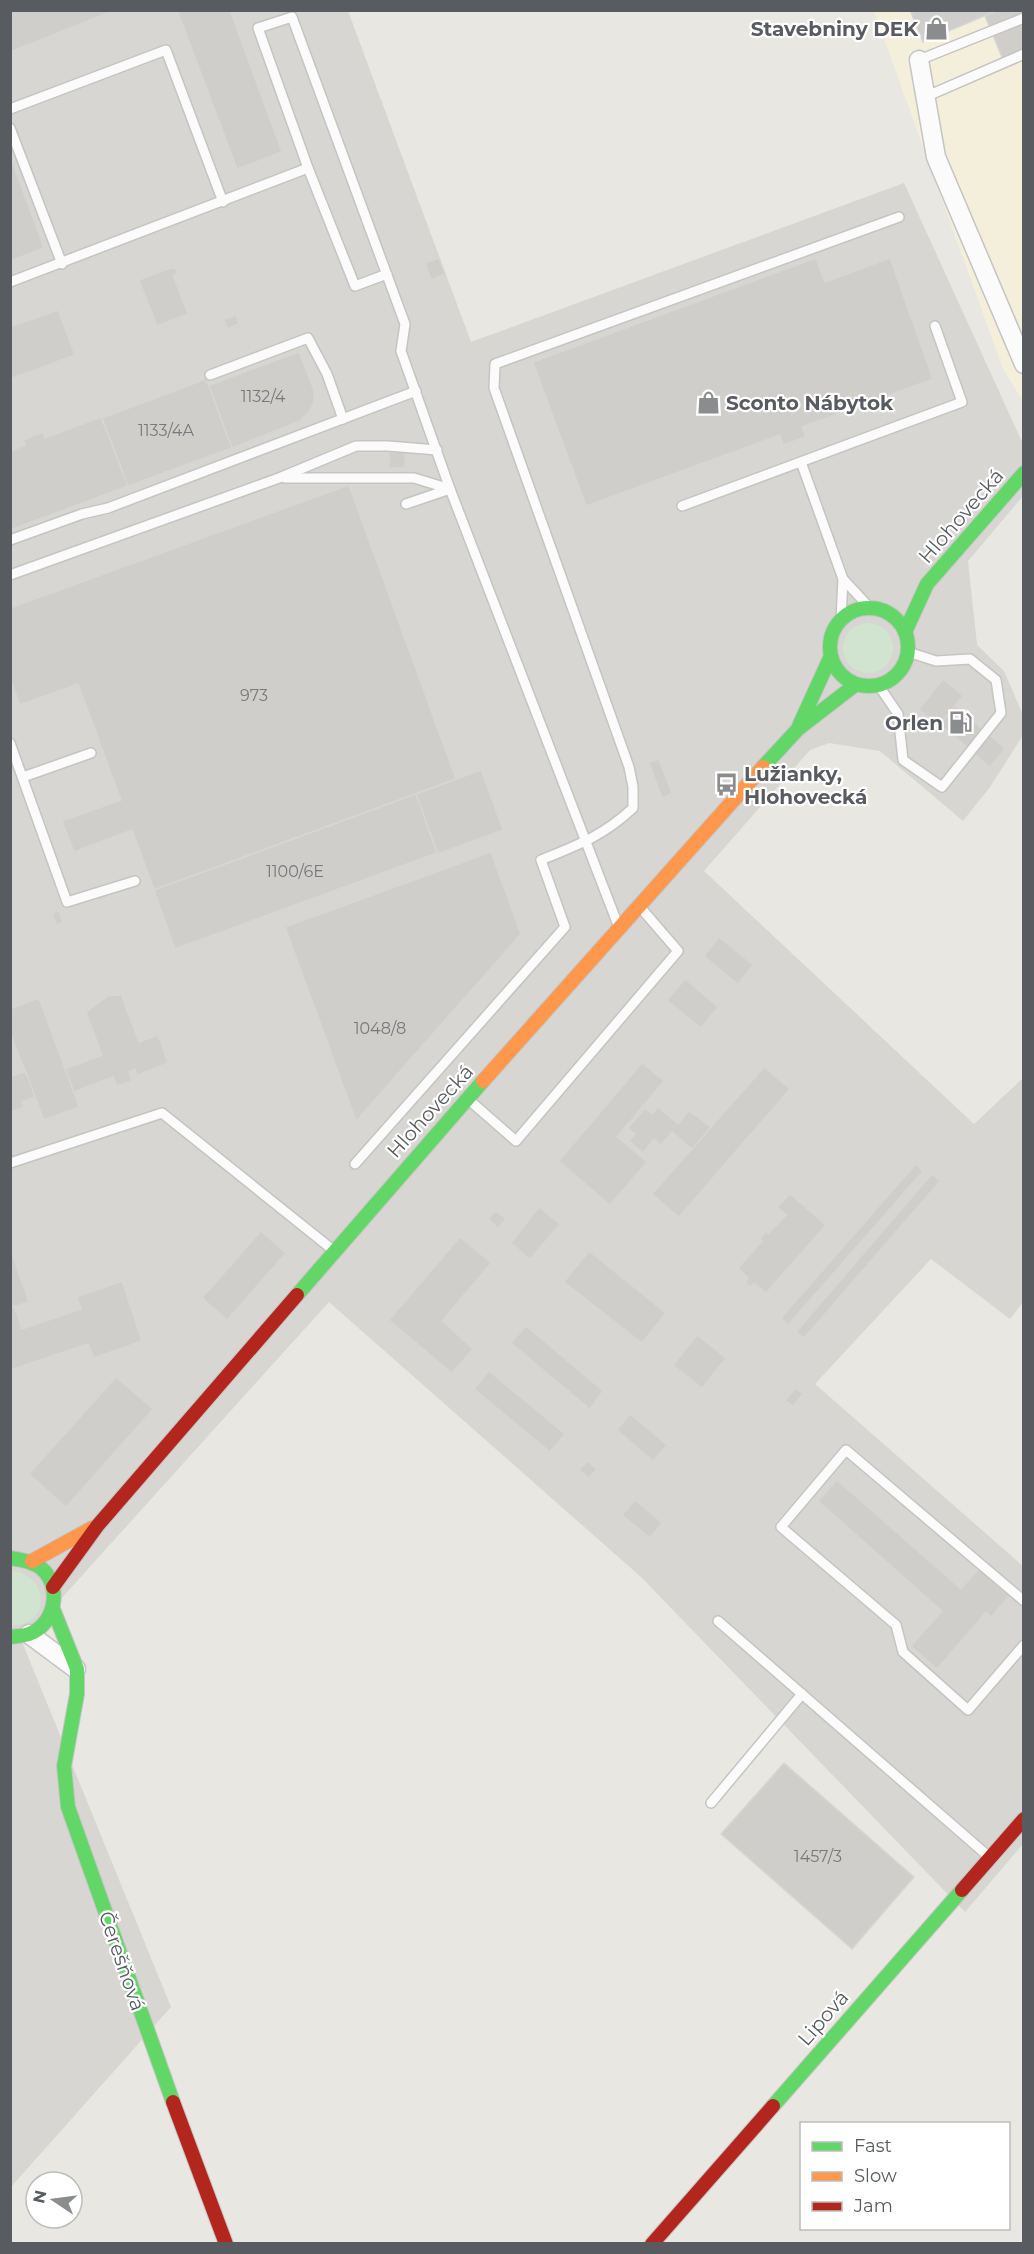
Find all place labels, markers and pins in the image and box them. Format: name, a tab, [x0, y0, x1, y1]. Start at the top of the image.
shop icon: Stavebniny DEK	[923, 16, 949, 42]
place label: Stavebniny DEK	[751, 17, 919, 41]
shop icon: Sconto Nábytok	[695, 390, 721, 416]
place label: Sconto Nábytok	[726, 391, 894, 415]
fuel station icon: Orlen	[948, 710, 974, 736]
place label: Orlen	[885, 711, 943, 735]
place label: Lužianky, Hlohovecká	[744, 762, 867, 809]
bus stop icon: Lužianky, Hlohovecká	[713, 772, 739, 798]

